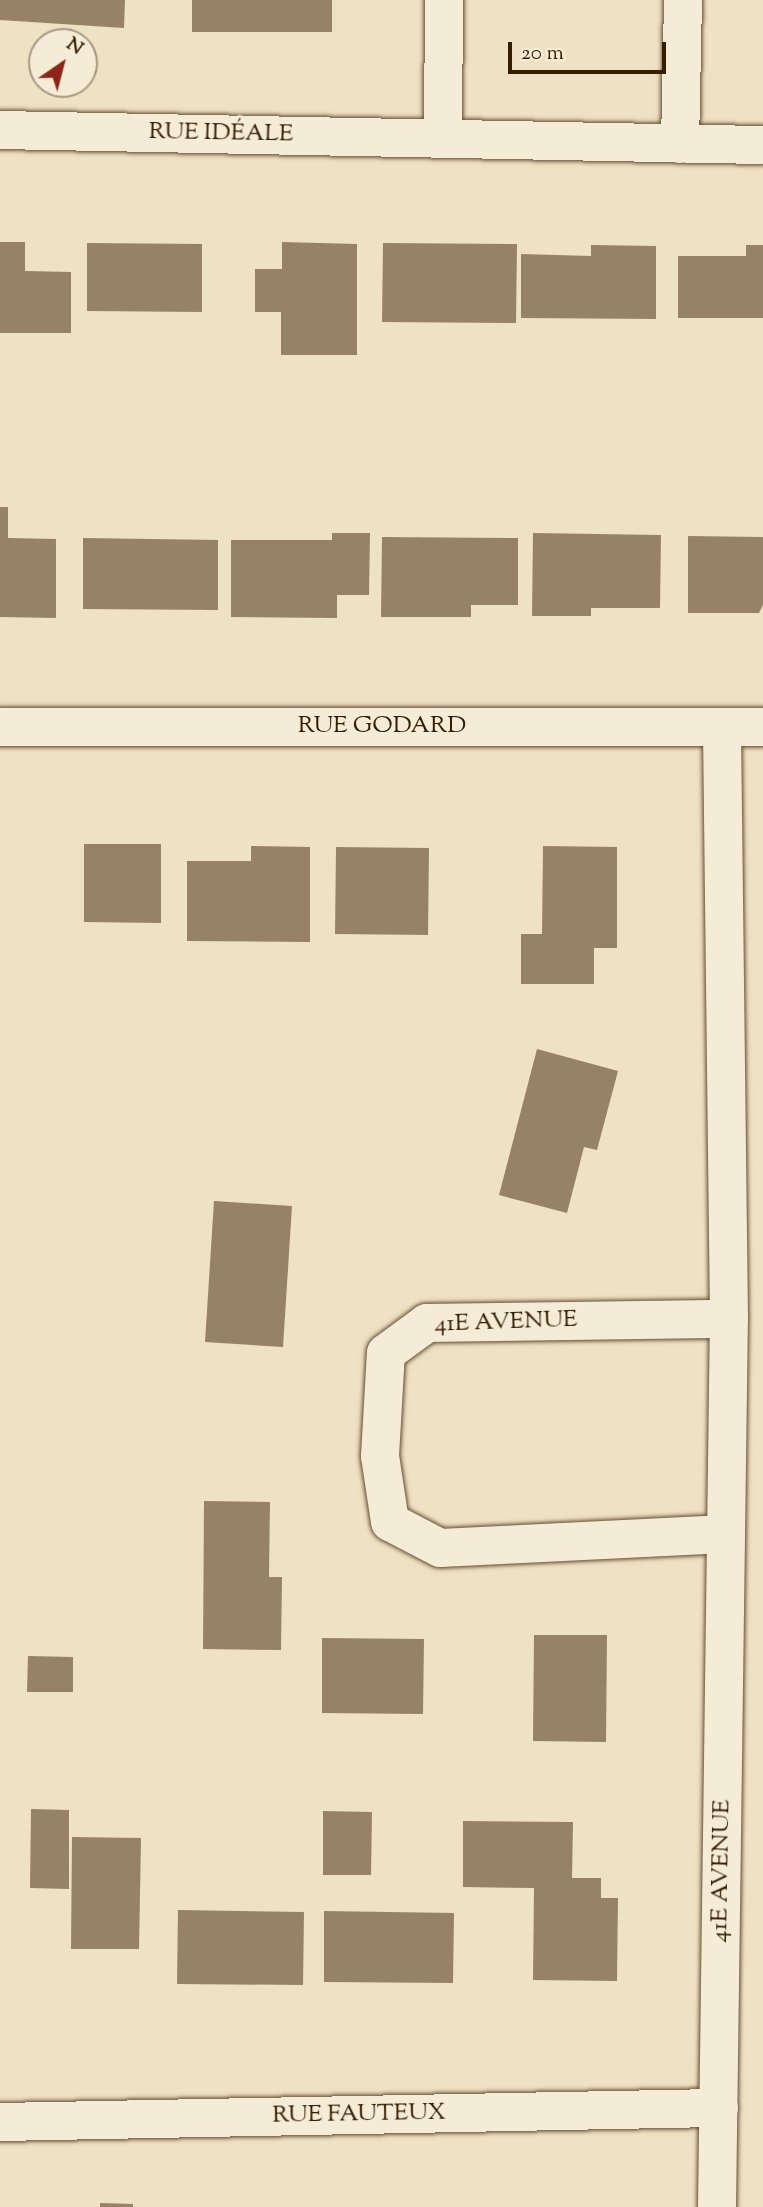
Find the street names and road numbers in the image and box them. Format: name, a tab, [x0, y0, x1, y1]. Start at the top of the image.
street label: RUE IDÉALE	[148, 118, 294, 150]
street label: RUE GODARD	[298, 713, 466, 741]
street label: 41E AVENUE	[434, 1306, 578, 1340]
street label: 41E AVENUE	[706, 1799, 738, 1943]
street label: RUE FAUTEUX	[272, 2099, 446, 2131]

